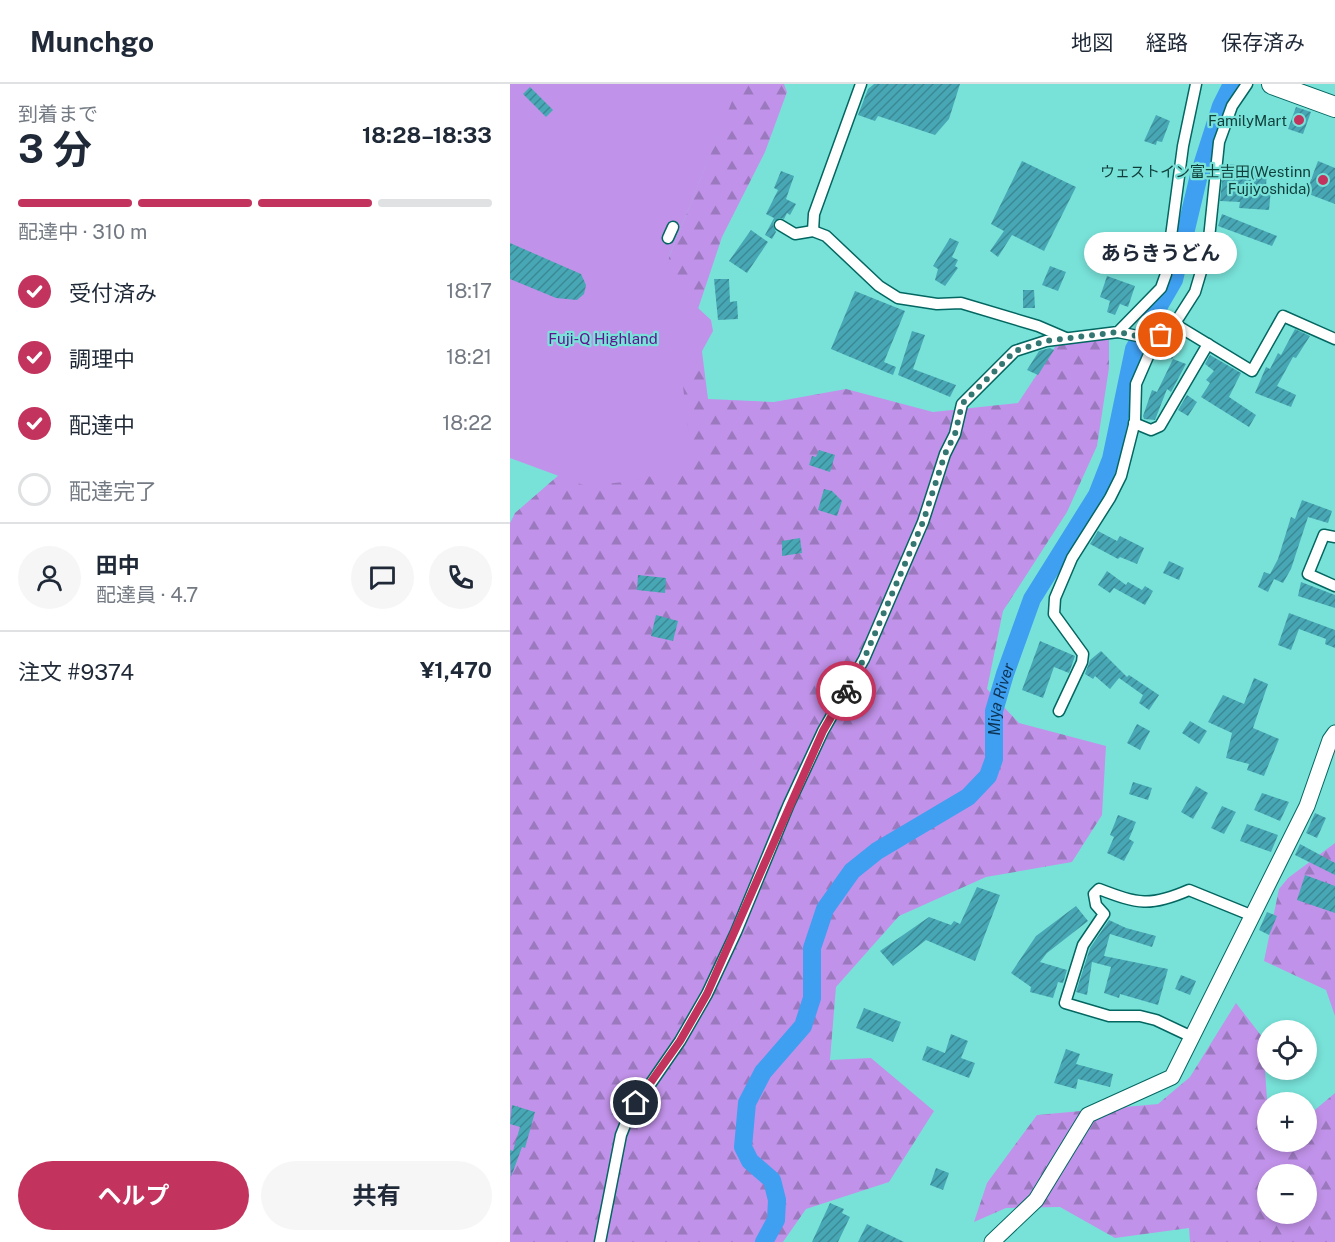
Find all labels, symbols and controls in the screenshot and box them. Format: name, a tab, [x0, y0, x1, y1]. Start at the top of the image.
text: Munchgo	[30, 25, 154, 58]
text: 地図	[1071, 30, 1113, 55]
text: 経路	[1146, 30, 1188, 55]
text: 保存済み	[1221, 30, 1305, 55]
text: 到着まで	[18, 102, 98, 126]
place label: FamilyMart	[1208, 112, 1287, 129]
marker: FamilyMart	[1292, 113, 1306, 127]
text: 18:28–18:33	[362, 122, 492, 148]
text: 3 分	[18, 126, 92, 172]
place label: ウェストイン富士吉田(Westinn Fujiyoshida)	[1100, 163, 1311, 197]
marker: ウェストイン富士吉田(Westinn Fujiyoshida)	[1316, 173, 1330, 187]
text: 配達中 · 310 m	[18, 220, 147, 244]
callout: あらきうどん	[1084, 233, 1238, 275]
text: あらきうどん	[1101, 241, 1220, 265]
icon: check	[18, 275, 51, 308]
text: 18:17	[446, 279, 492, 303]
text: 受付済み	[69, 280, 157, 306]
pin	[1135, 309, 1186, 360]
icon: bag	[1144, 318, 1177, 351]
park label: Fuji-Q Highland	[548, 330, 658, 347]
icon: check	[18, 341, 51, 374]
text: 18:21	[446, 345, 492, 369]
text: 調理中	[69, 346, 135, 372]
icon: check	[18, 407, 51, 440]
text: 18:22	[442, 411, 492, 435]
text: 配達中	[69, 412, 135, 438]
text: 配達完了	[69, 478, 157, 504]
button: person	[18, 546, 81, 609]
button: chat	[351, 546, 414, 609]
button: phone	[429, 546, 492, 609]
text: 田中	[96, 552, 140, 578]
text: 配達員 · 4.7	[96, 583, 198, 607]
text: ¥1,470	[420, 657, 492, 683]
text: 注文 #9374	[18, 659, 134, 685]
water label: Miya River	[985, 659, 1018, 736]
courier	[816, 661, 876, 721]
icon: bike	[830, 675, 863, 708]
map controls	[1257, 1020, 1317, 1224]
button: locate	[1257, 1020, 1317, 1080]
pin	[610, 1077, 661, 1128]
icon: home	[619, 1086, 652, 1119]
button: +	[1257, 1092, 1317, 1152]
button: ヘルプ	[18, 1161, 249, 1230]
button: 共有	[261, 1161, 492, 1230]
button: −	[1257, 1164, 1317, 1224]

